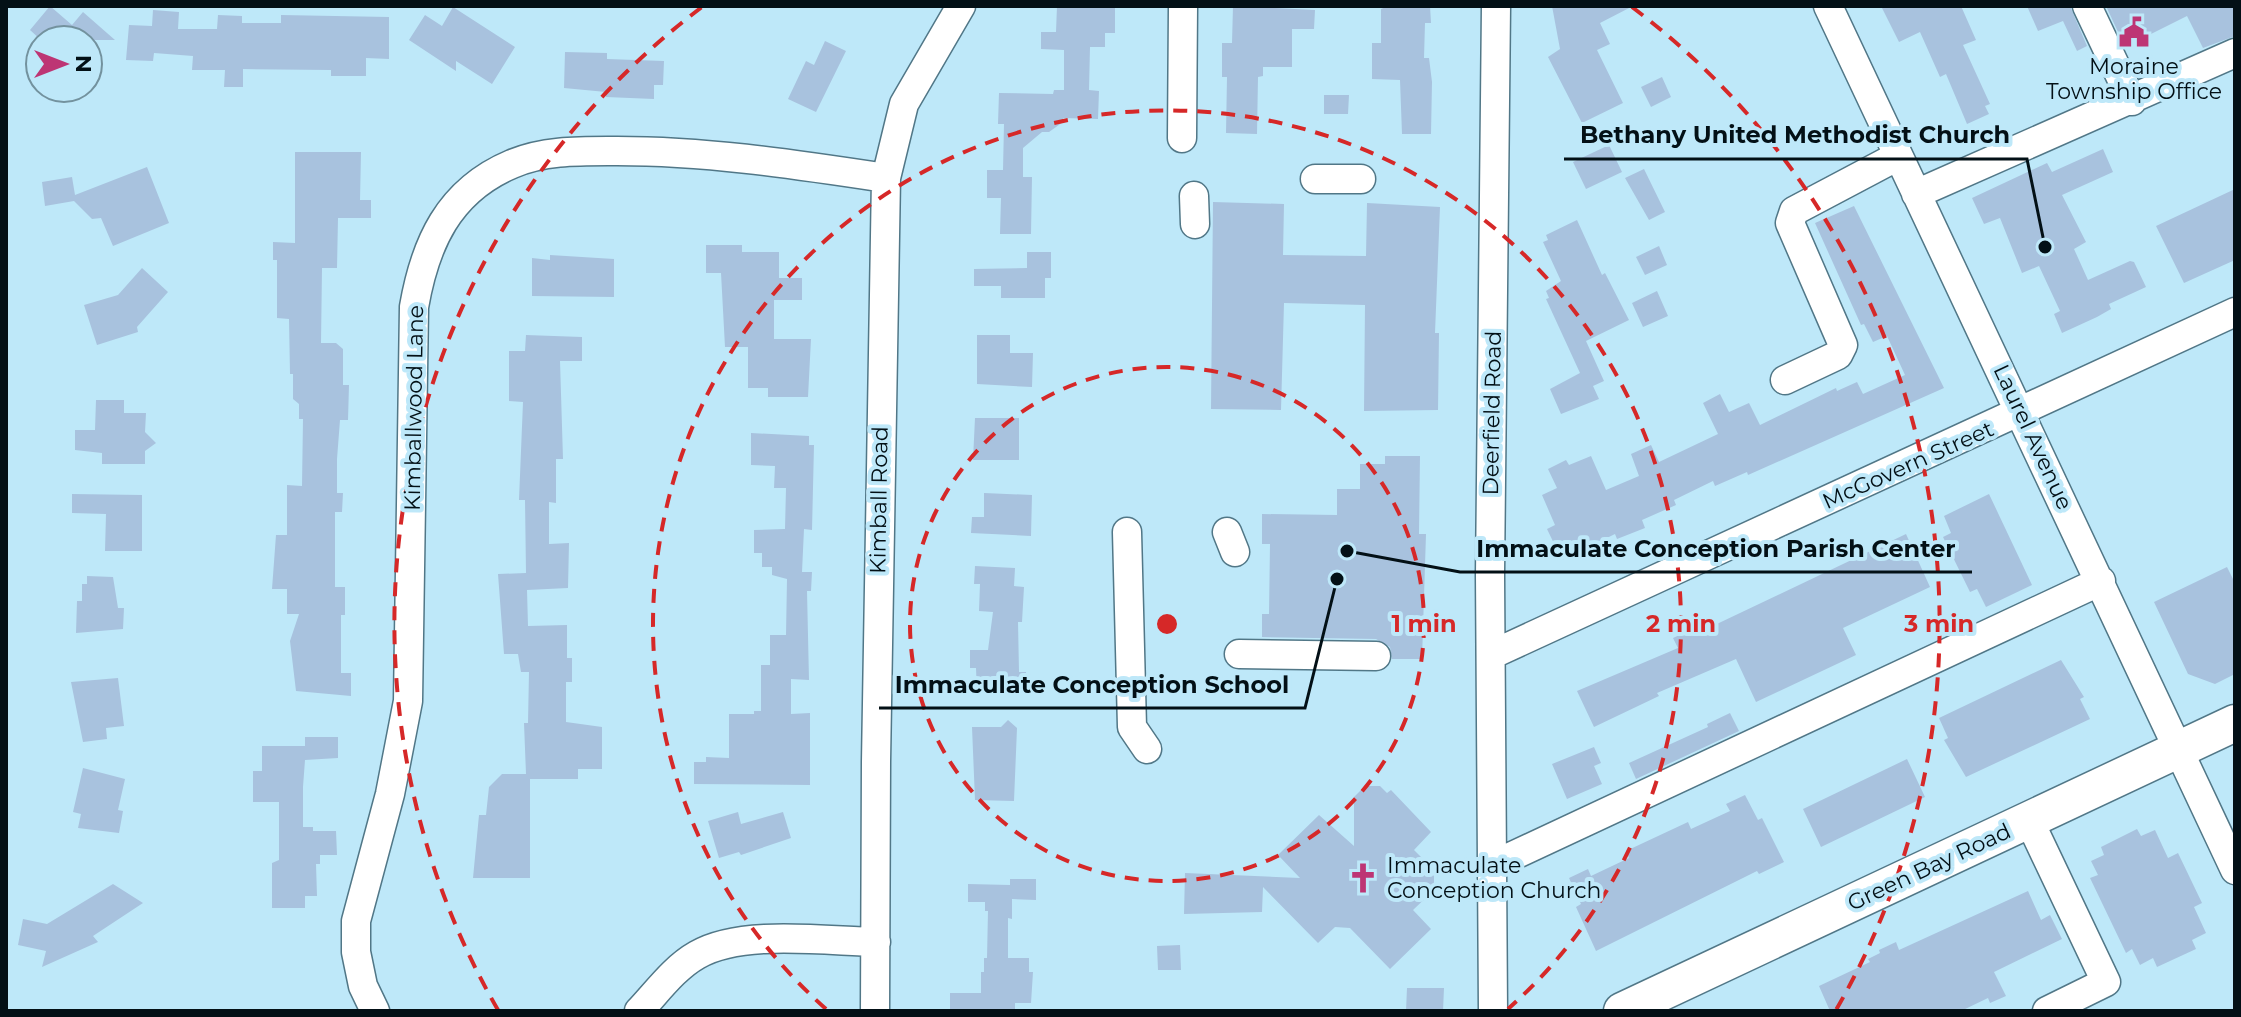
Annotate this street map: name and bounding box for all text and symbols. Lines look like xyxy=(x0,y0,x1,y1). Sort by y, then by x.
public building icon: Moraine Township Office xyxy=(2117,15,2151,49)
north arrow xyxy=(24,24,104,104)
place label: Moraine Township Office xyxy=(2046,53,2222,105)
text: N xyxy=(70,55,97,73)
callout: Bethany United Methodist Church xyxy=(1564,111,2027,159)
text: Bethany United Methodist Church xyxy=(1580,120,2010,149)
street label: Kimballwood Lane xyxy=(399,305,429,511)
street label: Deerfield Road xyxy=(1477,330,1507,496)
street label: Laurel Avenue xyxy=(1988,360,2078,514)
street label: McGovern Street xyxy=(1818,415,1998,515)
street label: Kimball Road xyxy=(864,426,894,574)
callout: Immaculate Conception Parish Center xyxy=(1460,524,1972,572)
text: Immaculate Conception Parish Center xyxy=(1476,534,1956,563)
text: 1 min xyxy=(1391,609,1457,638)
text: 2 min xyxy=(1646,609,1716,638)
text: 3 min xyxy=(1903,609,1974,638)
centre of rings xyxy=(1153,610,1181,638)
callout: Immaculate Conception School xyxy=(879,660,1305,708)
text: Immaculate Conception School xyxy=(895,670,1289,699)
street label: Green Bay Road xyxy=(1843,817,2015,917)
place label: Immaculate Conception Church xyxy=(1387,852,1601,904)
church icon: Immaculate Conception Church xyxy=(1346,861,1380,895)

